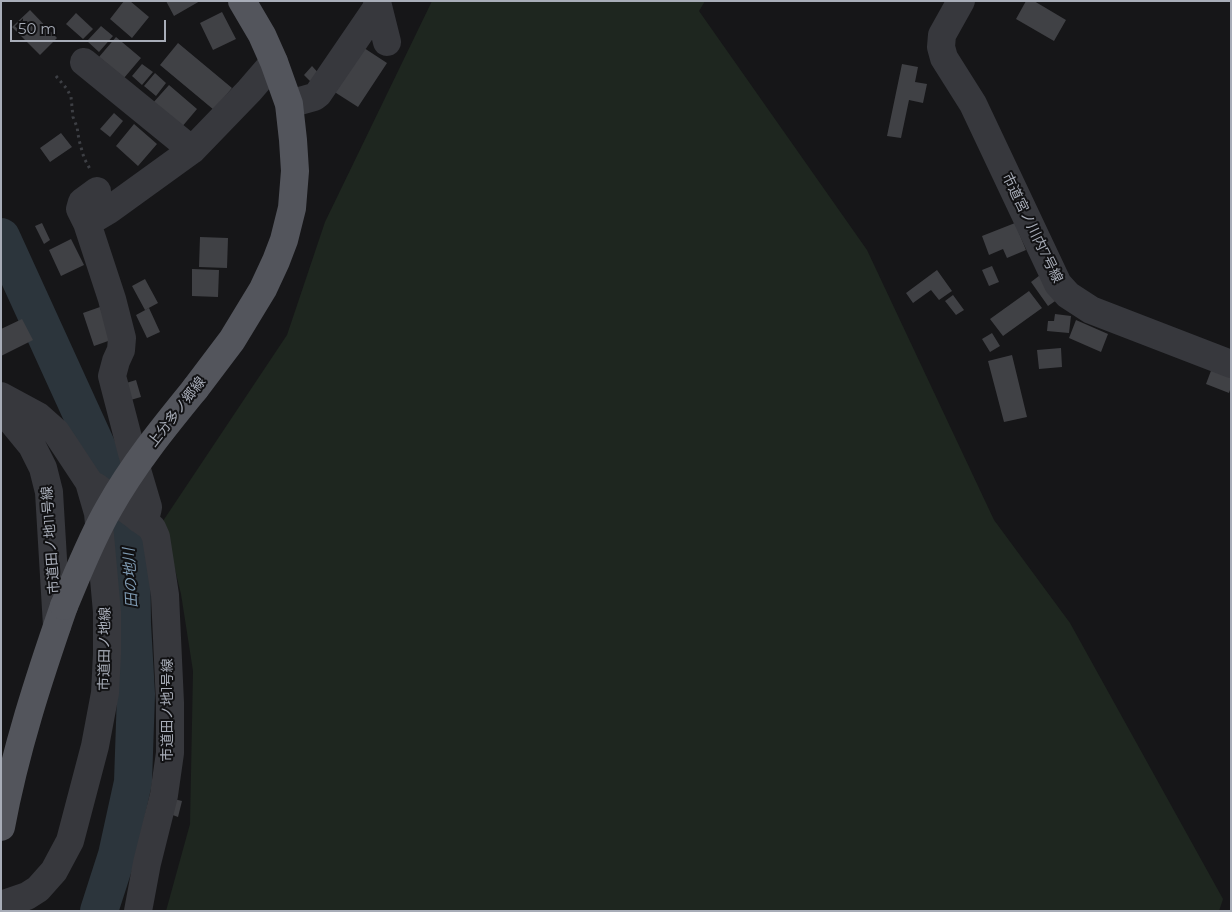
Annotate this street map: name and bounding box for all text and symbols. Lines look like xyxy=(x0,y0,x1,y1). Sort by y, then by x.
scale bar xyxy=(12,10,169,42)
text: 50 m xyxy=(18,19,56,38)
street label: 市道宮ノ川内7号線 xyxy=(998,170,1066,286)
street label: 上分多ノ郷線 xyxy=(145,374,209,450)
street label: 市道田ノ地11号線 xyxy=(39,485,63,595)
water label: 田の地川 xyxy=(120,548,142,608)
street label: 市道田ノ地線 xyxy=(96,607,114,691)
street label: 市道田ノ地1号線 xyxy=(160,658,176,762)

